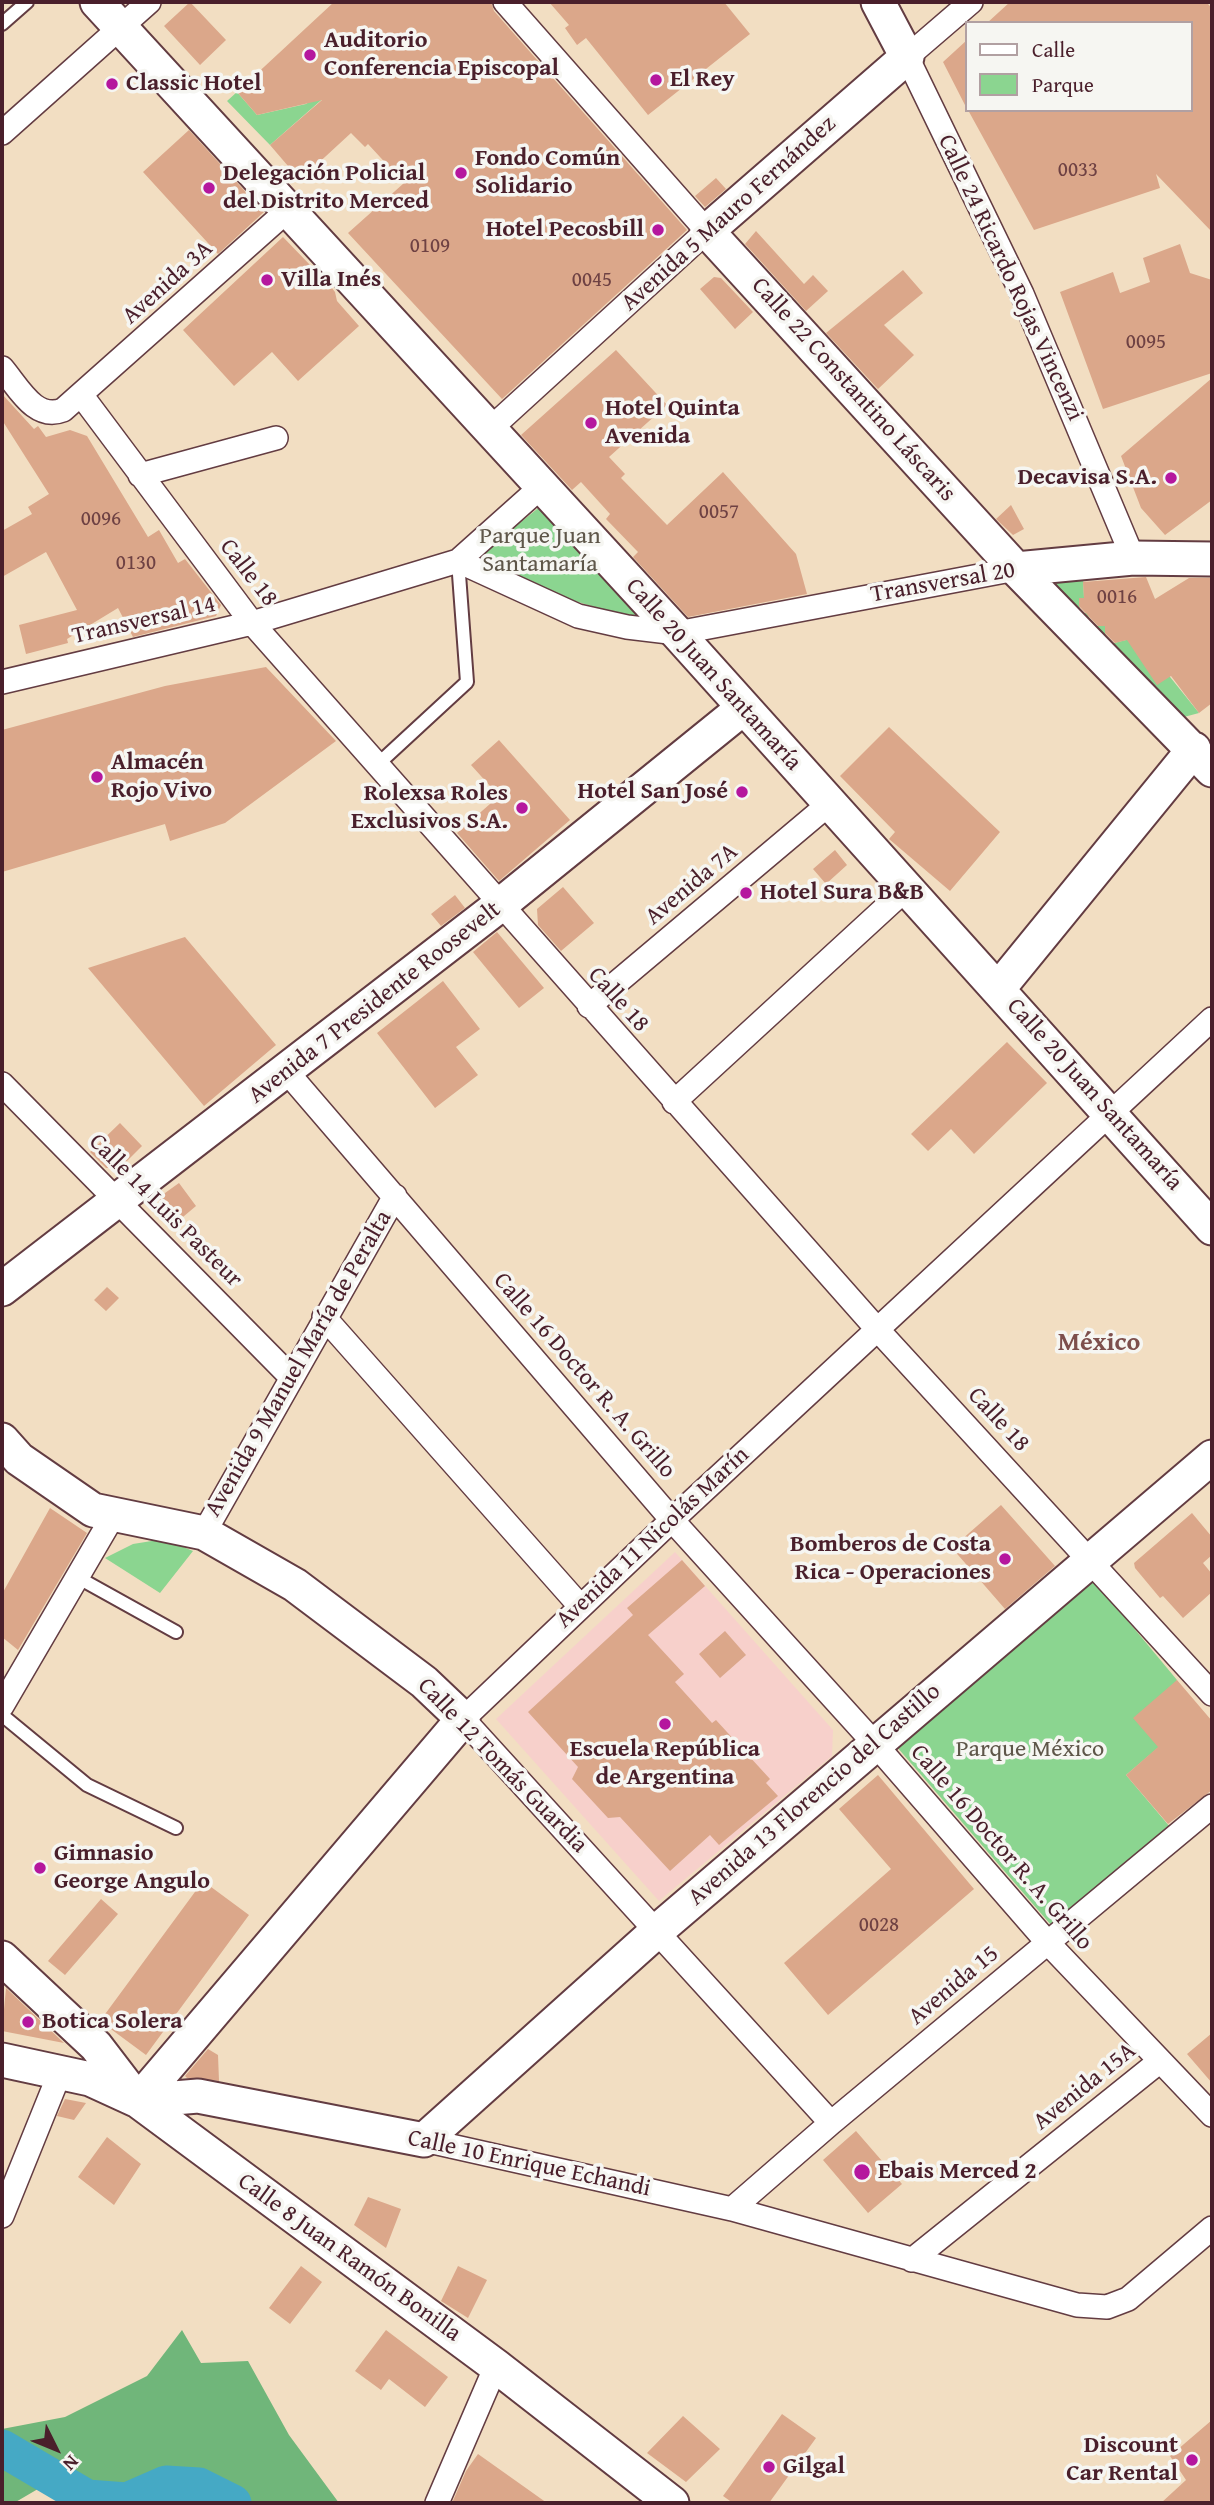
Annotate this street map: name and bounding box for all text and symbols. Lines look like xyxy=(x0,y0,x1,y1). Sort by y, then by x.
legend xyxy=(965,21,1193,112)
place label: Auditorio Conferencia Episcopal xyxy=(324,27,559,83)
text: Calle xyxy=(1032,34,1075,65)
marker: Auditorio Conferencia Episcopal xyxy=(302,47,318,63)
place label: El Rey xyxy=(670,66,735,94)
text: Parque xyxy=(1032,69,1094,100)
place label: Classic Hotel xyxy=(126,70,261,98)
marker: El Rey xyxy=(648,72,664,88)
marker: Classic Hotel xyxy=(104,76,120,92)
street label: Avenida 5 Mauro Fernández xyxy=(616,110,842,318)
street label: Calle 24 Ricardo Rojas Vincenzi xyxy=(931,130,1089,426)
place label: Fondo Común Solidario xyxy=(475,145,620,201)
house number: 0033 xyxy=(1058,158,1098,184)
place label: Delegación Policial del Distrito Merced xyxy=(223,160,429,216)
marker: Fondo Común Solidario xyxy=(453,165,469,181)
marker: Delegación Policial del Distrito Merced xyxy=(201,180,217,196)
place label: Hotel Pecosbill xyxy=(486,216,644,244)
marker: Hotel Pecosbill xyxy=(650,222,666,238)
house number: 0109 xyxy=(410,234,450,260)
street label: Avenida 3A xyxy=(117,235,219,331)
place label: Villa Inés xyxy=(281,266,381,294)
house number: 0045 xyxy=(572,268,612,294)
marker: Villa Inés xyxy=(259,272,275,288)
street label: Calle 22 Constantino Láscaris xyxy=(745,272,961,508)
house number: 0095 xyxy=(1126,330,1166,356)
place label: Hotel Quinta Avenida xyxy=(605,395,740,451)
marker: Hotel Quinta Avenida xyxy=(583,415,599,431)
place label: Decavisa S.A. xyxy=(1017,464,1157,492)
marker: Decavisa S.A. xyxy=(1163,470,1179,486)
house number: 0057 xyxy=(699,500,739,526)
house number: 0096 xyxy=(81,507,121,533)
park label: Parque Juan Santamaría xyxy=(479,523,601,579)
street label: Calle 18 xyxy=(213,534,283,612)
house number: 0130 xyxy=(116,551,156,577)
street label: Transversal 20 xyxy=(869,556,1017,610)
street label: Calle 20 Juan Santamaría xyxy=(619,573,807,777)
house number: 0016 xyxy=(1097,585,1137,611)
street label: Transversal 14 xyxy=(70,591,218,651)
place label: Almacén Rojo Vivo xyxy=(111,749,212,805)
marker: Almacén Rojo Vivo xyxy=(89,769,105,785)
place label: Hotel San José xyxy=(577,778,728,806)
place label: Rolexsa Roles Exclusivos S.A. xyxy=(351,780,508,836)
marker: Hotel San José xyxy=(734,784,750,800)
marker: Rolexsa Roles Exclusivos S.A. xyxy=(514,800,530,816)
street label: Avenida 7A xyxy=(640,838,744,932)
place label: Hotel Sura B&B xyxy=(760,879,924,907)
marker: Hotel Sura B&B xyxy=(738,885,754,901)
street label: Avenida 7 Presidente Roosevelt xyxy=(243,896,507,1110)
street label: Calle 18 xyxy=(581,962,655,1038)
street label: Calle 20 Juan Santamaría xyxy=(1000,993,1188,1197)
street label: Calle 14 Luis Pasteur xyxy=(82,1128,248,1294)
street label: Avenida 9 Manuel María de Peralta xyxy=(199,1206,399,1522)
street label: Calle 16 Doctor R. A. Grillo xyxy=(487,1267,681,1485)
district label: México xyxy=(1058,1327,1140,1359)
street label: Calle 18 xyxy=(961,1382,1035,1458)
street label: Avenida 11 Nicolás Marín xyxy=(551,1441,755,1635)
place label: Bomberos de Costa Rica - Operaciones xyxy=(790,1531,991,1587)
marker: Bomberos de Costa Rica - Operaciones xyxy=(997,1551,1013,1567)
street label: Calle 12 Tomás Guardia xyxy=(411,1672,593,1860)
street label: Avenida 13 Florencio del Castillo xyxy=(683,1678,947,1912)
marker: Escuela República de Argentina xyxy=(657,1716,673,1732)
place label: Escuela República de Argentina xyxy=(570,1736,760,1792)
park label: Parque México xyxy=(956,1736,1104,1764)
street label: Calle 16 Doctor R. A. Grillo xyxy=(904,1739,1098,1957)
place label: Gimnasio George Angulo xyxy=(54,1840,210,1896)
marker: Gimnasio George Angulo xyxy=(32,1860,48,1876)
house number: 0028 xyxy=(859,1913,899,1939)
street label: Avenida 15 xyxy=(903,1940,1005,2032)
place label: Botica Solera xyxy=(42,2008,182,2036)
marker: Botica Solera xyxy=(20,2014,36,2030)
street label: Avenida 15A xyxy=(1028,2037,1142,2137)
street label: Calle 10 Enrique Echandi xyxy=(405,2124,653,2204)
place label: Ebais Merced 2 xyxy=(878,2158,1037,2186)
marker: Ebais Merced 2 xyxy=(852,2162,872,2182)
street label: Calle 8 Juan Ramón Bonilla xyxy=(232,2167,466,2349)
north arrow xyxy=(21,2414,91,2484)
place label: Discount Car Rental xyxy=(1066,2432,1178,2488)
text: N xyxy=(57,2449,86,2478)
marker: Discount Car Rental xyxy=(1184,2452,1200,2468)
place label: Gilgal xyxy=(783,2453,845,2481)
marker: Gilgal xyxy=(761,2459,777,2475)

